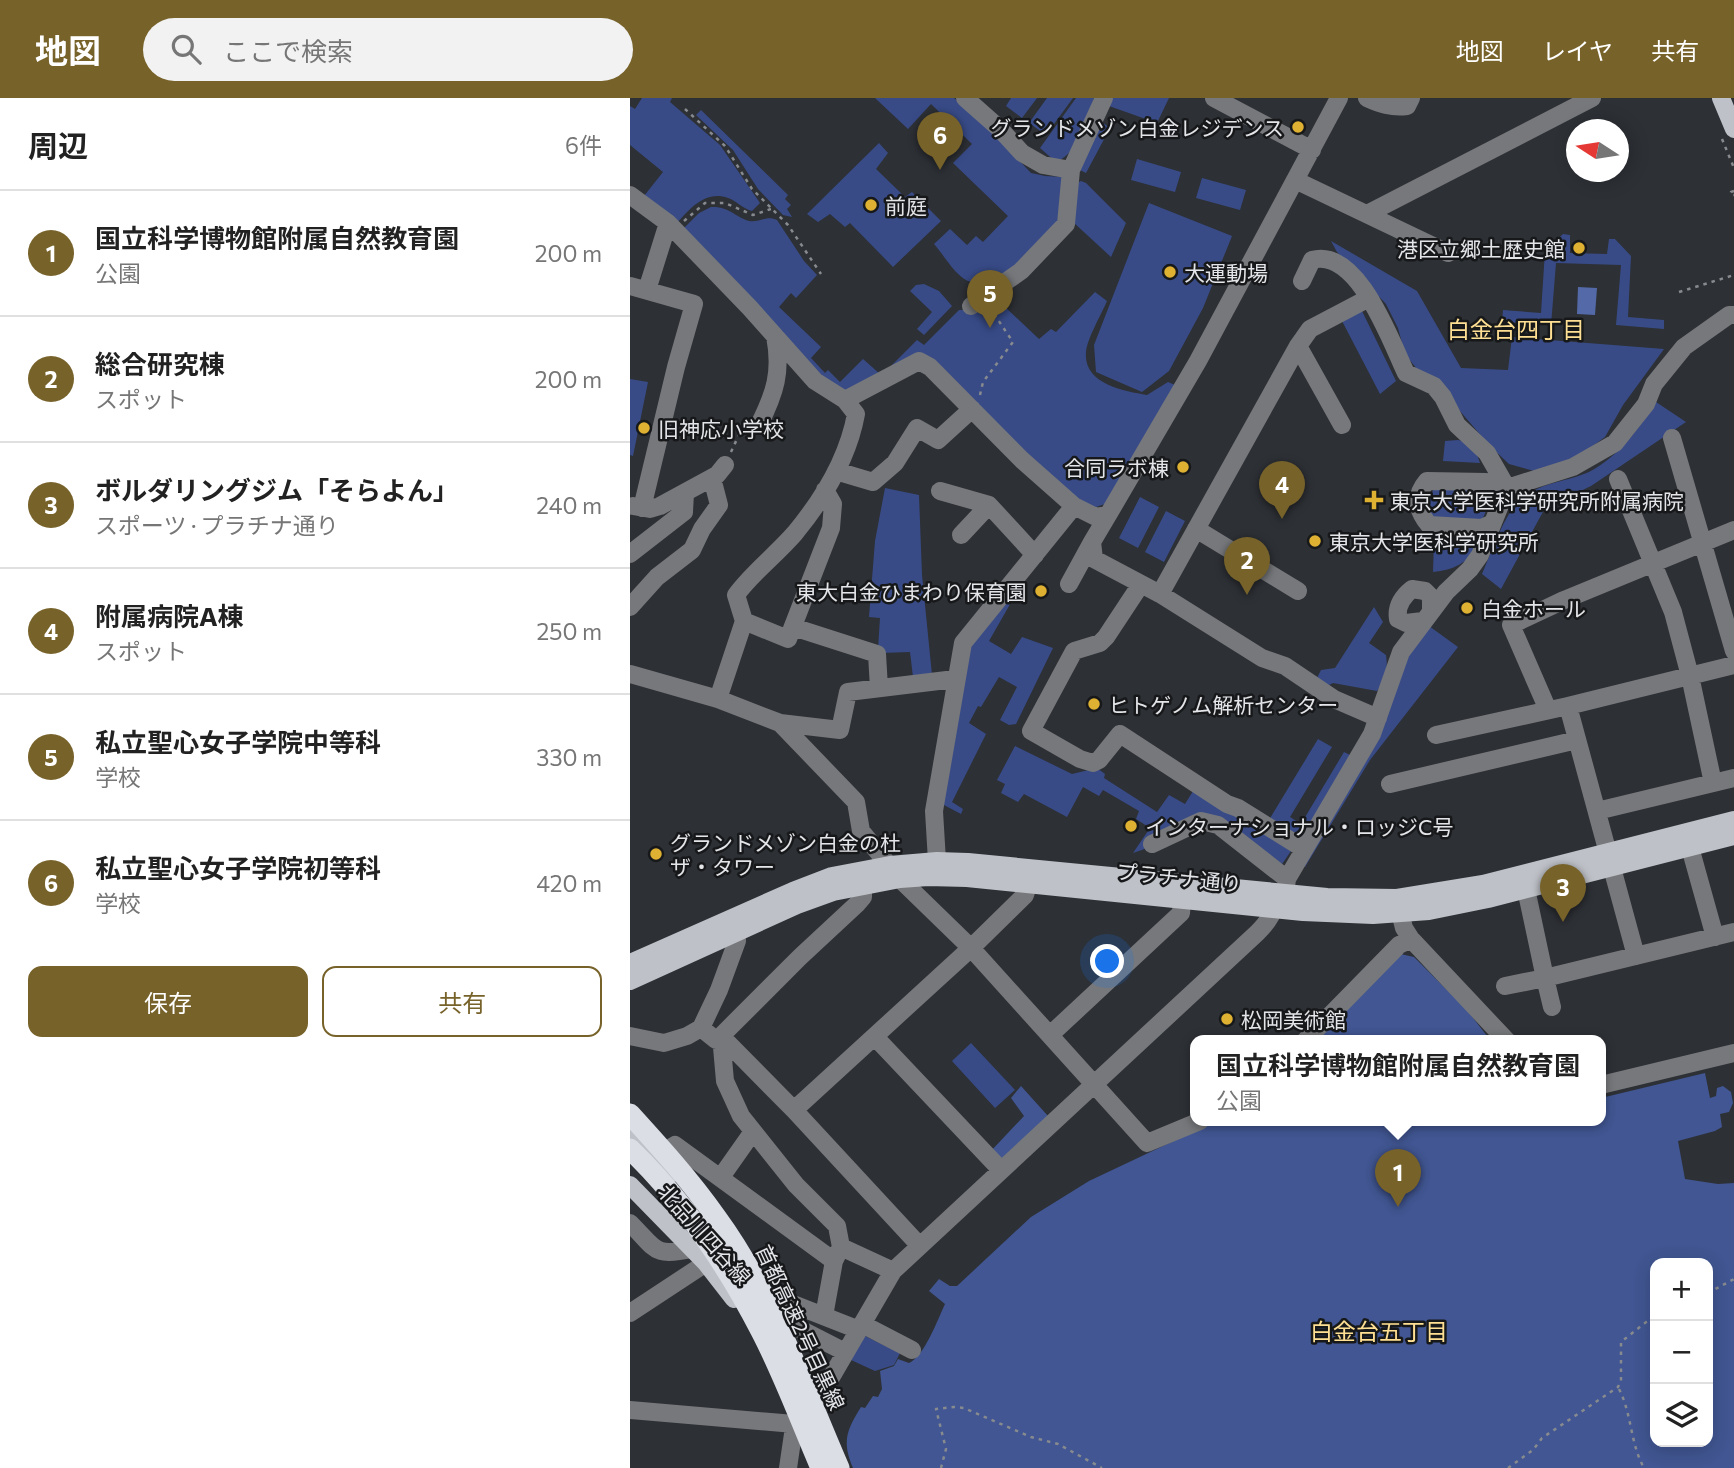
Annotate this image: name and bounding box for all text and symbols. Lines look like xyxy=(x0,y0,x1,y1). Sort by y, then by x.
search box xyxy=(143,18,633,81)
text: 地図 xyxy=(35,29,101,70)
icon: search xyxy=(167,30,205,68)
text: ここで検索 xyxy=(223,35,353,66)
text: 地図 xyxy=(1456,36,1504,65)
text: レイヤ xyxy=(1542,36,1613,65)
text: 共有 xyxy=(1651,36,1699,65)
pin: 6 xyxy=(917,112,963,170)
place label: グランドメゾン白金レジデンス xyxy=(990,115,1284,140)
marker: グランドメゾン白金レジデンス xyxy=(1290,119,1306,135)
north arrow xyxy=(1566,119,1629,182)
text: 周辺 xyxy=(28,126,88,163)
text: 6件 xyxy=(565,131,602,159)
place label: 前庭 xyxy=(885,193,927,218)
marker: 前庭 xyxy=(863,197,879,213)
text: 国立科学博物館附属自然教育園 xyxy=(95,222,459,253)
place label: 港区立郷土歴史館 xyxy=(1397,236,1565,261)
text: 1 xyxy=(46,239,56,267)
text: 200 m xyxy=(535,239,602,267)
marker: 港区立郷土歴史館 xyxy=(1571,240,1587,256)
text: 公園 xyxy=(95,259,141,287)
place label: 大運動場 xyxy=(1184,260,1268,285)
marker: 大運動場 xyxy=(1162,264,1178,280)
pin: 5 xyxy=(967,270,1013,328)
district label: 白金台四丁目 xyxy=(1447,315,1585,343)
text: 総合研究棟 xyxy=(95,348,225,379)
text: 2 xyxy=(44,365,58,393)
text: 200 m xyxy=(535,365,602,393)
text: スポット xyxy=(95,385,187,413)
place label: 旧神応小学校 xyxy=(658,416,784,441)
marker: 旧神応小学校 xyxy=(636,420,652,436)
place label: 合同ラボ棟 xyxy=(1064,455,1169,480)
marker: 合同ラボ棟 xyxy=(1175,459,1191,475)
pin: 4 xyxy=(1259,461,1305,519)
text: ボルダリングジム「そらよん」 xyxy=(95,474,459,505)
place label: 東京大学医科学研究所附属病院 xyxy=(1390,488,1684,513)
marker: 東京大学医科学研究所附属病院 xyxy=(1364,490,1384,510)
text: 3 xyxy=(44,491,58,519)
text: 240 m xyxy=(536,491,602,519)
text: スポーツ · プラチナ通り xyxy=(95,511,339,539)
place label: 東京大学医科学研究所 xyxy=(1329,529,1539,554)
marker: 東京大学医科学研究所 xyxy=(1307,533,1323,549)
pin: 2 xyxy=(1224,537,1270,595)
place label: 東大白金ひまわり保育園 xyxy=(796,579,1027,604)
marker: 東大白金ひまわり保育園 xyxy=(1033,583,1049,599)
place label: 白金ホール xyxy=(1481,596,1586,621)
text: 附属病院A棟 xyxy=(95,600,244,631)
marker: 白金ホール xyxy=(1459,600,1475,616)
text: 4 xyxy=(44,617,58,645)
text: 250 m xyxy=(537,617,602,645)
text: スポット xyxy=(95,637,187,665)
place label: ヒトゲノム解析センター xyxy=(1108,692,1338,717)
marker: ヒトゲノム解析センター xyxy=(1086,696,1102,712)
text: 私立聖心女子学院中等科 xyxy=(95,726,381,757)
text: 5 xyxy=(44,743,58,771)
text: 330 m xyxy=(536,743,602,771)
text: 学校 xyxy=(95,763,141,791)
place label: インターナショナル・ロッジC号 xyxy=(1145,814,1453,839)
marker: インターナショナル・ロッジC号 xyxy=(1123,818,1139,834)
place label: グランドメゾン白金の杜 ザ・タワー xyxy=(670,830,901,879)
marker: グランドメゾン白金の杜 ザ・タワー xyxy=(648,846,664,862)
text: 私立聖心女子学院初等科 xyxy=(95,852,381,883)
street label: プラチナ通り xyxy=(1115,858,1243,896)
pin: 3 xyxy=(1540,864,1586,922)
text: 6 xyxy=(44,869,58,897)
text: 420 m xyxy=(536,869,602,897)
text: 学校 xyxy=(95,889,141,917)
your location xyxy=(1090,944,1124,978)
button: 保存 xyxy=(28,966,308,1037)
button: 共有 xyxy=(322,966,602,1037)
place label: 松岡美術館 xyxy=(1241,1007,1346,1032)
marker: 松岡美術館 xyxy=(1219,1011,1235,1027)
popup xyxy=(1190,1035,1606,1126)
text: 国立科学博物館附属自然教育園 xyxy=(1216,1049,1580,1080)
text: 公園 xyxy=(1216,1086,1262,1114)
pin: 1 xyxy=(1375,1149,1421,1207)
street label: 北品川四谷線 xyxy=(654,1179,756,1289)
street label: 首都高速2号目黒線 xyxy=(752,1240,850,1414)
map controls xyxy=(1650,1258,1713,1447)
button: + xyxy=(1650,1258,1713,1321)
district label: 白金台五丁目 xyxy=(1310,1317,1448,1345)
button: − xyxy=(1650,1321,1713,1384)
button: layers xyxy=(1650,1384,1713,1447)

